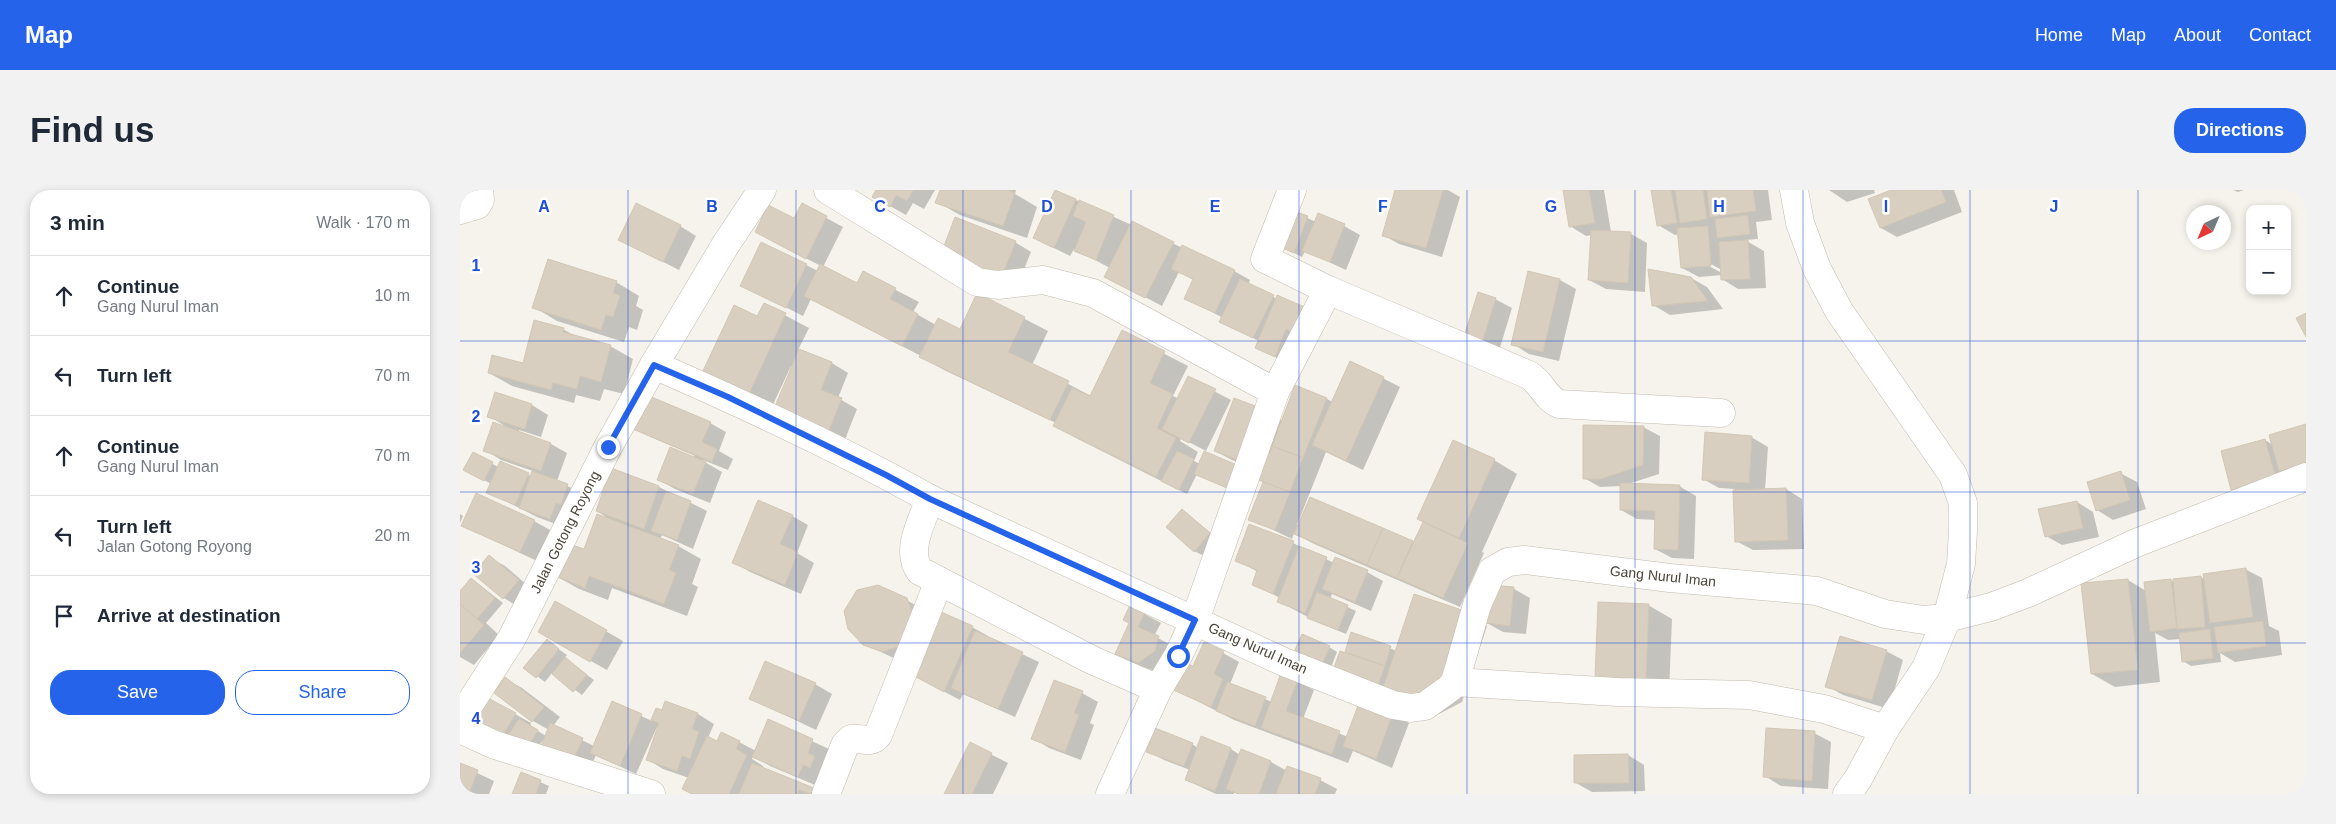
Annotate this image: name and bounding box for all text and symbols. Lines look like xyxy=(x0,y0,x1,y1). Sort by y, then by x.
text: Map xyxy=(25,21,73,48)
text: Home xyxy=(2035,25,2083,45)
text: Map xyxy=(2111,25,2146,45)
text: About xyxy=(2174,25,2221,45)
text: Contact xyxy=(2249,25,2311,45)
button: Directions xyxy=(2174,108,2306,153)
text: Find us xyxy=(30,110,154,149)
text: A xyxy=(538,198,550,215)
text: B xyxy=(706,198,718,215)
text: C xyxy=(874,198,886,215)
text: D xyxy=(1041,198,1053,215)
text: E xyxy=(1210,198,1221,215)
text: F xyxy=(1378,198,1388,215)
text: G xyxy=(1545,198,1557,215)
text: H xyxy=(1713,198,1725,215)
text: I xyxy=(1884,198,1888,215)
text: J xyxy=(2050,198,2058,215)
north arrow xyxy=(2186,205,2231,250)
map controls xyxy=(2246,205,2291,295)
button: + xyxy=(2246,205,2291,250)
text: 3 min xyxy=(50,211,105,234)
text: Walk · 170 m xyxy=(316,214,410,231)
button: − xyxy=(2246,250,2291,295)
text: 1 xyxy=(472,257,481,274)
text: Continue xyxy=(97,276,179,297)
icon: ahead xyxy=(50,282,78,310)
text: 10 m xyxy=(374,287,410,304)
text: Gang Nurul Iman xyxy=(97,298,219,315)
icon: left xyxy=(50,362,78,390)
text: Turn left xyxy=(97,365,172,386)
text: 70 m xyxy=(374,367,410,384)
text: 2 xyxy=(472,408,481,425)
text: Continue xyxy=(97,436,179,457)
route end xyxy=(597,436,620,459)
icon: ahead xyxy=(50,442,78,470)
text: 70 m xyxy=(374,447,410,464)
text: Gang Nurul Iman xyxy=(97,458,219,475)
street label: Jalan Gotong Royong xyxy=(527,468,603,596)
text: Turn left xyxy=(97,516,172,537)
icon: left xyxy=(50,522,78,550)
text: 20 m xyxy=(374,527,410,544)
text: Jalan Gotong Royong xyxy=(97,538,252,555)
text: 3 xyxy=(472,559,481,576)
street label: Gang Nurul Iman xyxy=(1609,562,1717,590)
icon: arrive xyxy=(50,602,78,630)
text: Arrive at destination xyxy=(97,605,281,626)
street label: Gang Nurul Iman xyxy=(1206,619,1310,677)
route start xyxy=(1167,645,1190,668)
button: Save xyxy=(50,670,225,715)
button: Share xyxy=(235,670,410,715)
text: 4 xyxy=(472,710,481,727)

